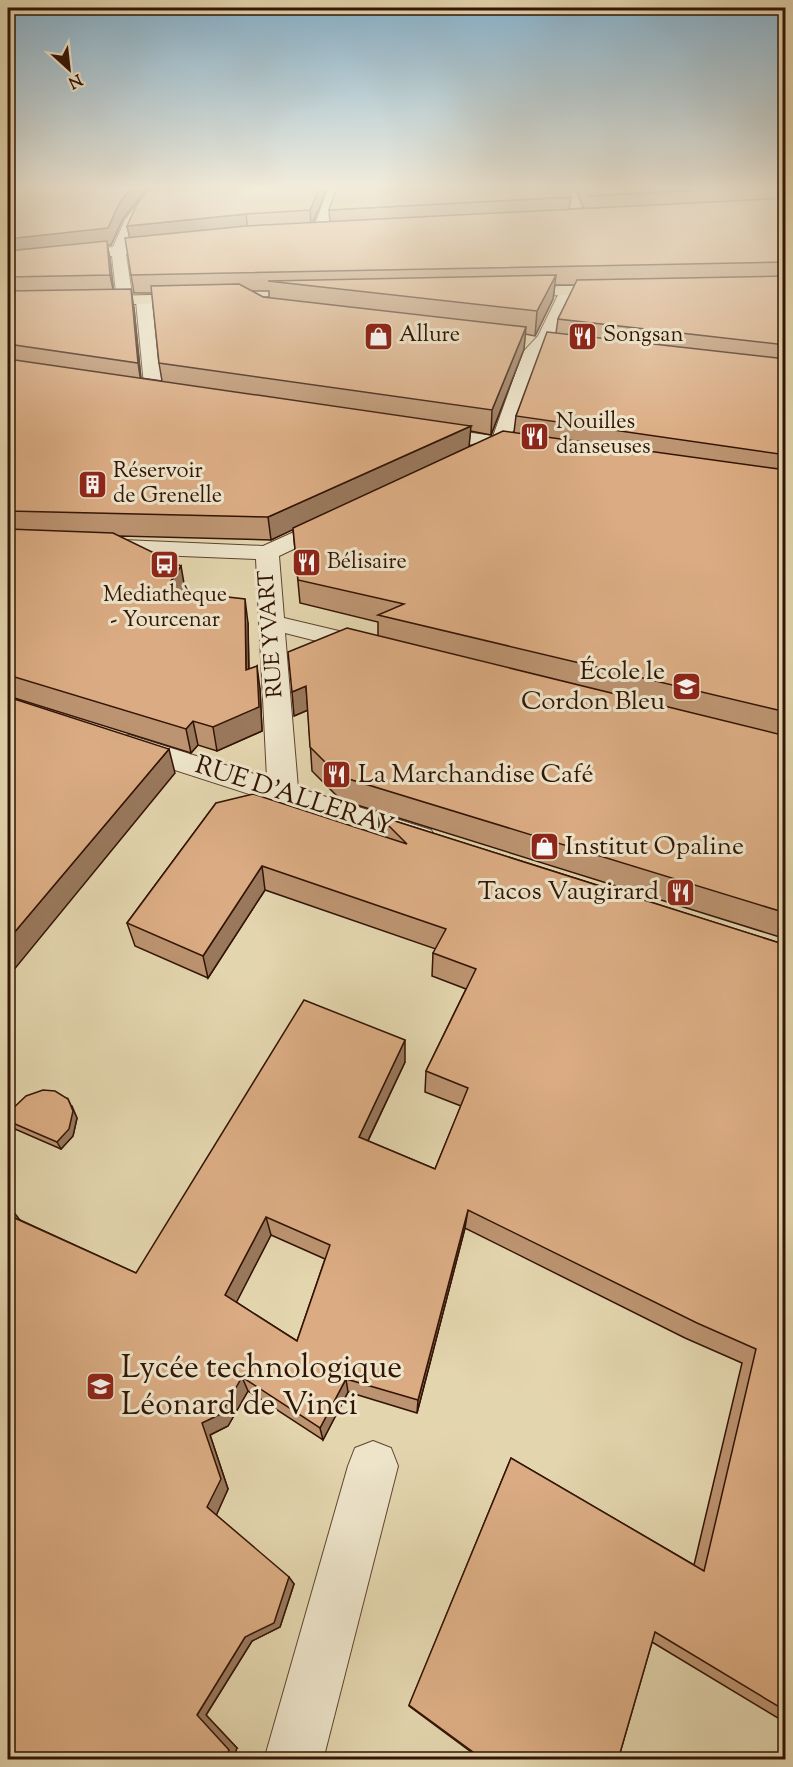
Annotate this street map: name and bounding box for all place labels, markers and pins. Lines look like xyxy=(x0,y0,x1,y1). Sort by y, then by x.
shop icon: Allure xyxy=(362,320,394,352)
place label: Allure xyxy=(399,320,460,352)
restaurant icon: Songsan xyxy=(566,320,598,352)
place label: Songsan xyxy=(603,320,683,352)
place label: Nouilles danseuses xyxy=(556,407,651,464)
restaurant icon: Nouilles danseuses xyxy=(519,420,551,452)
place label: Réservoir de Grenelle xyxy=(113,456,222,513)
building icon: Réservoir de Grenelle xyxy=(76,469,108,501)
restaurant icon: Bélisaire xyxy=(290,547,322,579)
place label: Bélisaire xyxy=(327,547,407,579)
bus stop icon: Mediathèque - Yourcenar xyxy=(149,548,181,580)
place label: Mediathèque - Yourcenar xyxy=(103,580,227,637)
place label: École le Cordon Bleu xyxy=(521,654,665,721)
school or university icon: École le Cordon Bleu xyxy=(670,671,702,703)
place label: La Marchandise Café xyxy=(358,757,594,794)
restaurant icon: La Marchandise Café xyxy=(321,759,353,791)
place label: Institut Opaline xyxy=(565,829,744,866)
shop icon: Institut Opaline xyxy=(528,831,560,863)
place label: Tacos Vaugirard xyxy=(478,874,659,911)
restaurant icon: Tacos Vaugirard xyxy=(664,876,696,908)
place label: Lycée technologique Léonard de Vinci xyxy=(121,1346,402,1429)
school or university icon: Lycée technologique Léonard de Vinci xyxy=(84,1371,116,1403)

